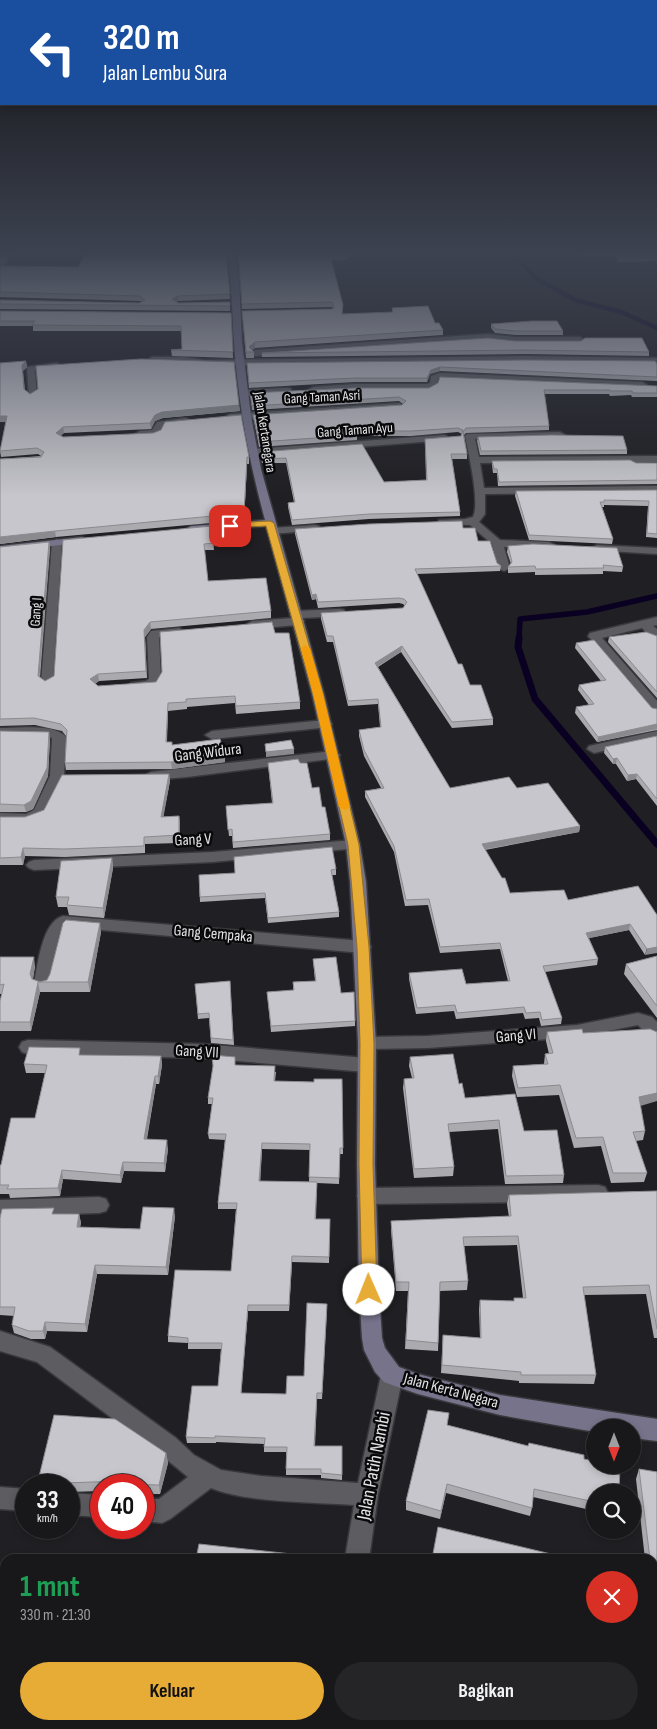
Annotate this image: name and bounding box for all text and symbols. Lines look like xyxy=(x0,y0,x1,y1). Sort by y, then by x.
text: 320 m xyxy=(103,17,179,60)
icon: left xyxy=(20,20,85,85)
text: Jalan Lembu Sura xyxy=(103,60,227,87)
street label: Gang Taman Asri xyxy=(283,387,361,407)
street label: Jalan Kertanegara xyxy=(250,389,280,474)
street label: Gang Taman Ayu xyxy=(317,419,394,441)
pin xyxy=(209,505,251,547)
icon: arrive xyxy=(216,512,244,540)
street label: Gang I xyxy=(27,597,45,627)
street label: Gang Widura xyxy=(174,739,242,767)
street label: Gang V xyxy=(174,830,213,850)
street label: Gang Cempaka xyxy=(173,921,253,947)
street label: Gang VI xyxy=(495,1025,537,1047)
street label: Gang VII xyxy=(175,1041,219,1063)
position arrow xyxy=(342,1263,394,1315)
street label: Jalan Kerta Negara xyxy=(401,1369,500,1413)
street label: Jalan Patih Nambi xyxy=(352,1410,396,1523)
north arrow xyxy=(586,1419,641,1474)
map controls xyxy=(586,1419,641,1539)
speed limit sign: 40 xyxy=(90,1474,155,1539)
button: search xyxy=(586,1484,641,1539)
text: 33 xyxy=(36,1485,59,1516)
text: km/h xyxy=(37,1511,58,1526)
text: 1 mnt xyxy=(20,1569,80,1605)
button: close xyxy=(586,1571,638,1623)
text: 330 m · 21:30 xyxy=(20,1606,91,1625)
button: Keluar xyxy=(20,1662,324,1720)
button: Bagikan xyxy=(334,1662,638,1720)

